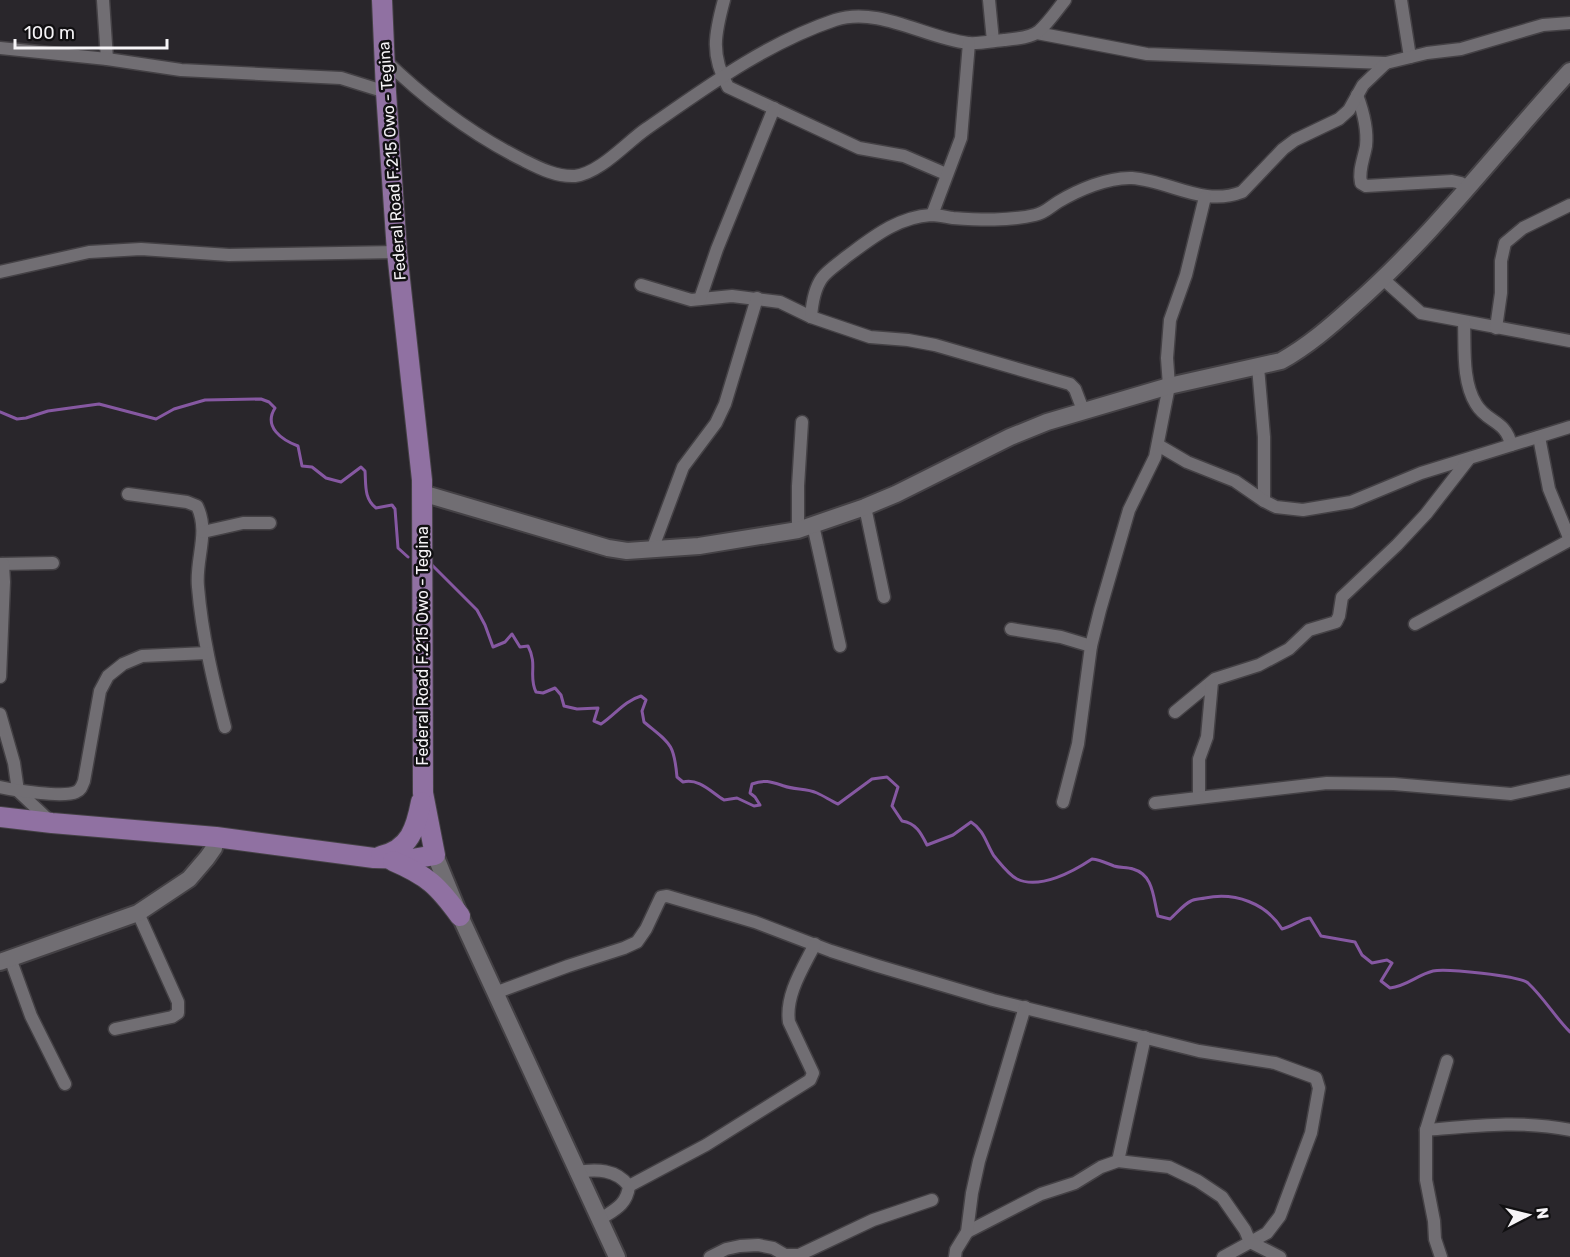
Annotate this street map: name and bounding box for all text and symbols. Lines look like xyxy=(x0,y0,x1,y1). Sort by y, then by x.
scale bar xyxy=(15,12,166,50)
text: 100 m xyxy=(24,22,75,44)
street label: Federal Road F.215 Owo - Tegina xyxy=(374,41,410,281)
street label: Federal Road F.215 Owo - Tegina xyxy=(413,526,432,766)
north arrow xyxy=(1498,1185,1558,1245)
text: N xyxy=(1532,1206,1553,1220)

